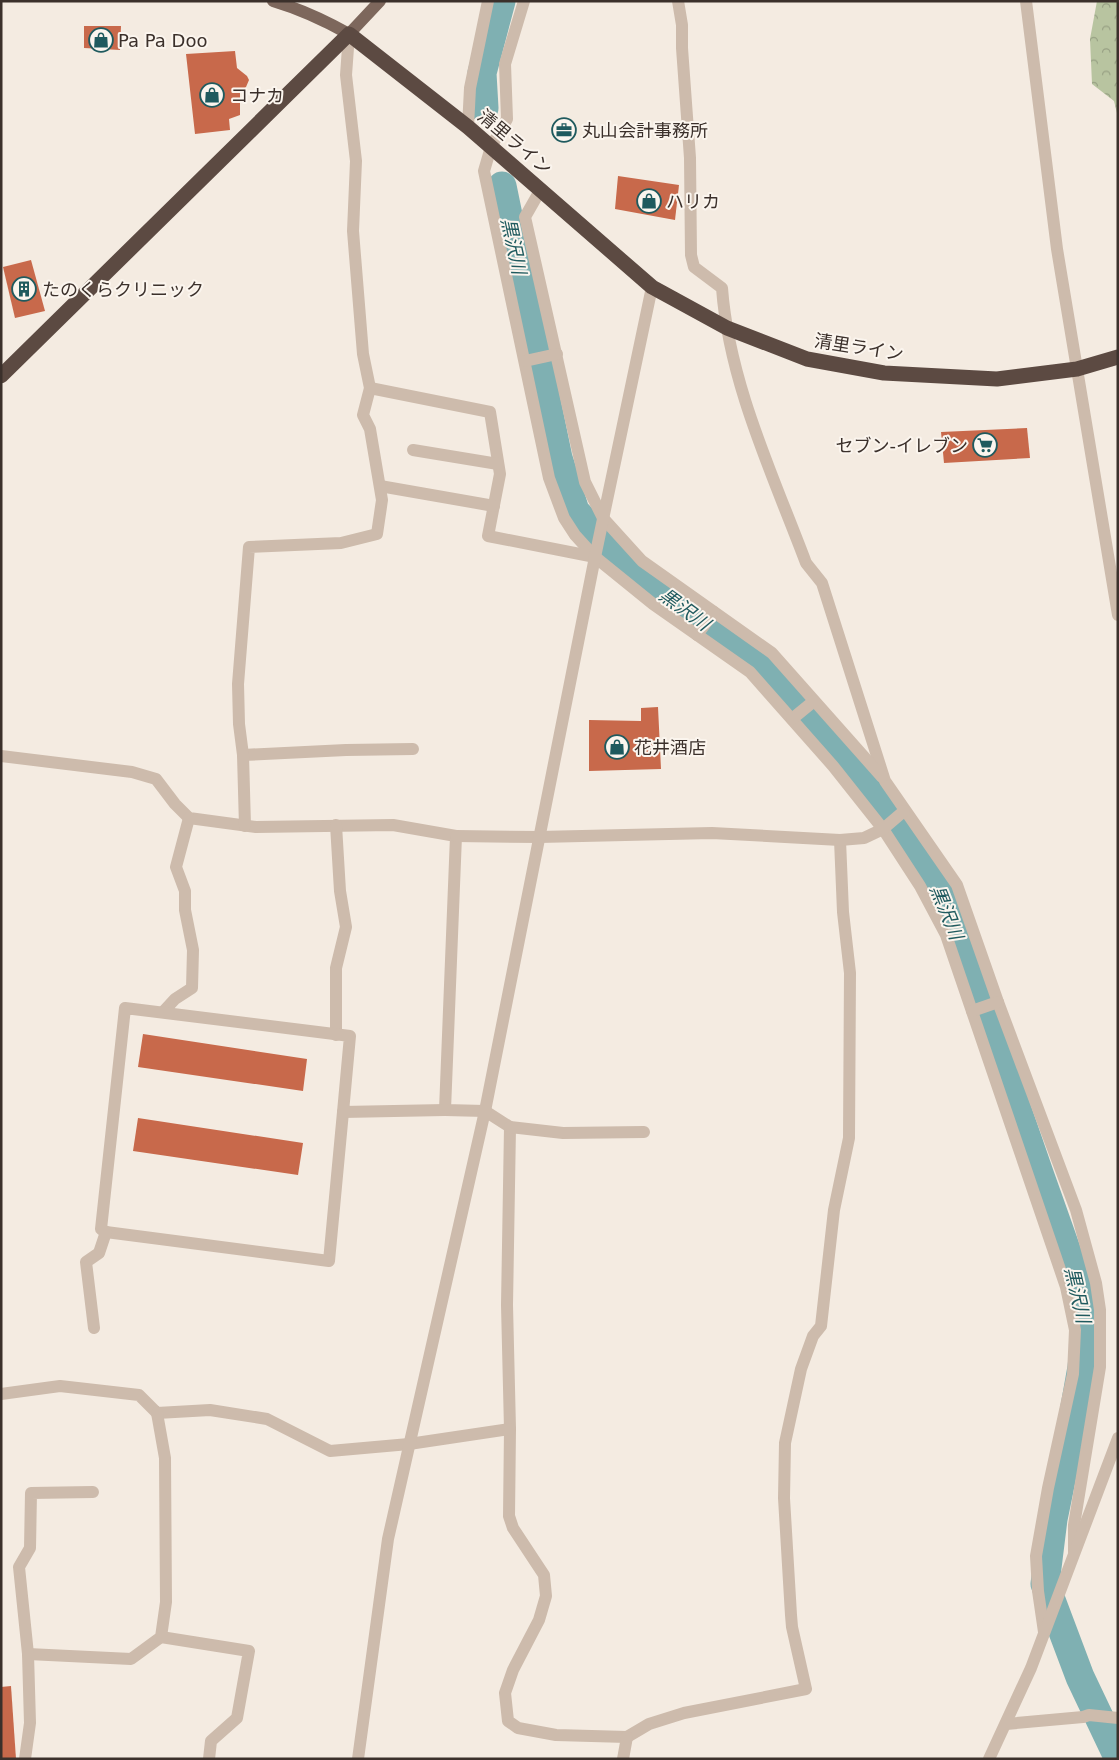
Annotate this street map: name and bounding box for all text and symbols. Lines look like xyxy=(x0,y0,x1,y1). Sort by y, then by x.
shop icon: Pa Pa Doo xyxy=(88,27,114,53)
place label: Pa Pa Doo xyxy=(118,30,207,51)
shop icon: コナカ xyxy=(199,82,225,108)
place label: コナカ xyxy=(230,85,284,106)
street label: 清里ライン xyxy=(474,105,556,179)
office icon: 丸山会計事務所 xyxy=(551,117,577,143)
place label: 丸山会計事務所 xyxy=(582,120,708,141)
shop icon: ハリカ xyxy=(636,188,662,214)
place label: ハリカ xyxy=(666,191,720,212)
water label: 黒沢川 xyxy=(497,216,531,278)
building icon: たのくらクリニック xyxy=(11,276,37,302)
place label: たのくらクリニック xyxy=(42,279,204,300)
street label: 清里ライン xyxy=(813,330,905,364)
supermarket icon: セブン-イレブン xyxy=(972,432,998,458)
place label: セブン-イレブン xyxy=(836,435,968,456)
water label: 黒沢川 xyxy=(655,583,716,636)
shop icon: 花井酒店 xyxy=(604,734,630,760)
place label: 花井酒店 xyxy=(634,737,706,758)
water label: 黒沢川 xyxy=(926,881,969,944)
water label: 黒沢川 xyxy=(1061,1265,1096,1327)

